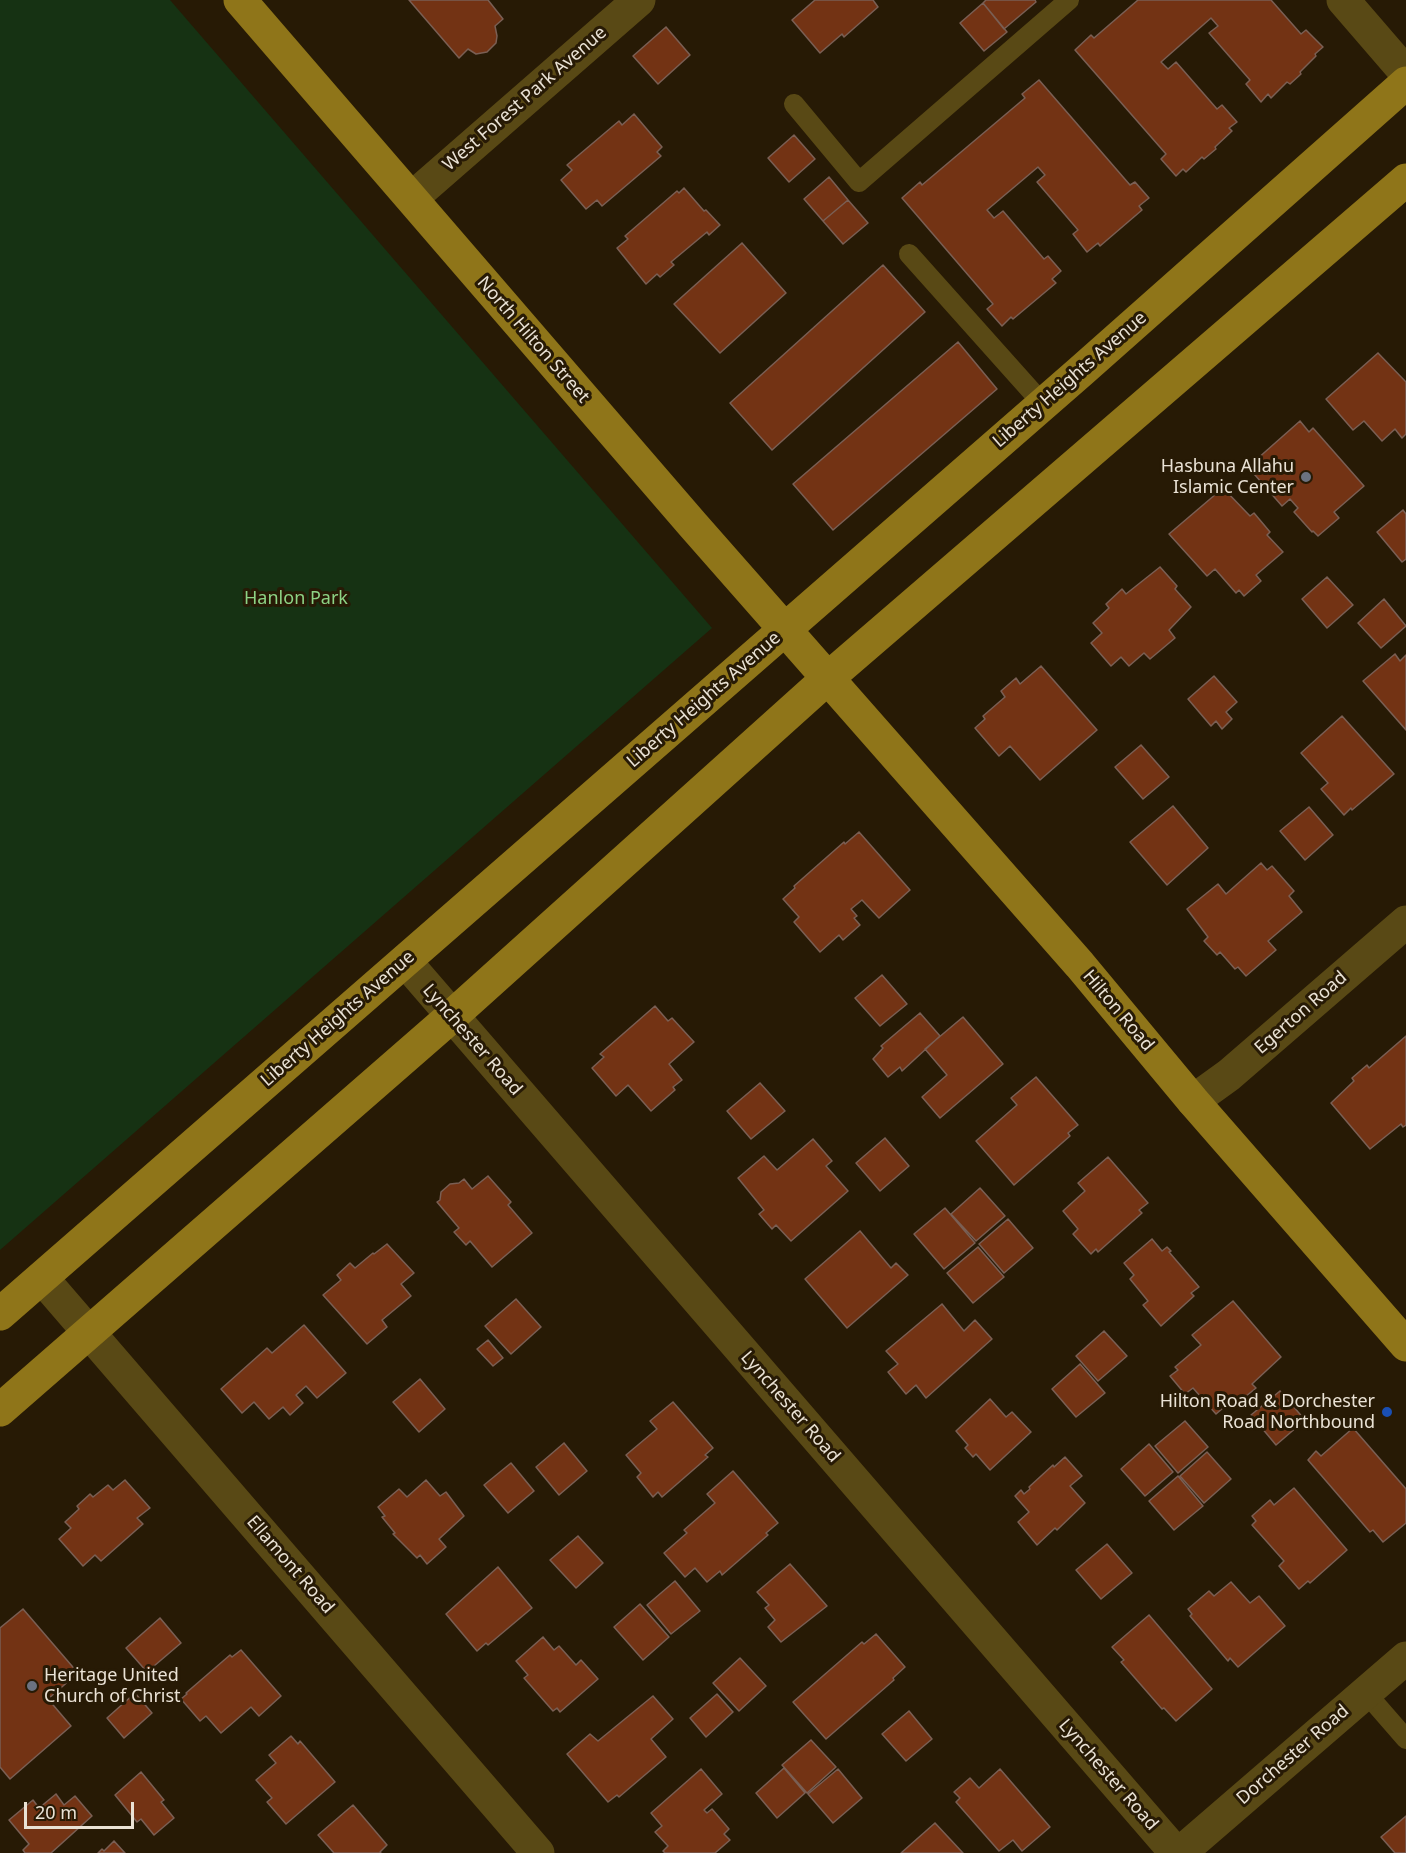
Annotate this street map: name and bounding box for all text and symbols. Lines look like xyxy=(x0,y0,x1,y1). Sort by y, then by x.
street label: West Forest Park Avenue xyxy=(439,22,611,176)
street label: North Hilton Street xyxy=(472,272,594,408)
street label: Liberty Heights Avenue xyxy=(989,307,1151,453)
place label: Hasbuna Allahu Islamic Center xyxy=(1161,456,1294,498)
marker: Hasbuna Allahu Islamic Center xyxy=(1299,470,1313,484)
park label: Hanlon Park xyxy=(244,588,348,610)
street label: Liberty Heights Avenue xyxy=(623,627,785,773)
street label: Liberty Heights Avenue xyxy=(257,946,419,1092)
street label: Hilton Road xyxy=(1078,966,1158,1056)
street label: Egerton Road xyxy=(1250,967,1352,1059)
street label: Lynchester Road xyxy=(418,980,526,1100)
street label: Lynchester Road xyxy=(736,1347,844,1467)
place label: Hilton Road & Dorchester Road Northbound xyxy=(1160,1391,1375,1434)
marker: Hilton Road & Dorchester Road Northbound xyxy=(1380,1405,1394,1419)
street label: Ellamont Road xyxy=(242,1512,338,1618)
place label: Heritage United Church of Christ xyxy=(44,1665,181,1708)
marker: Heritage United Church of Christ xyxy=(25,1679,39,1693)
street label: Dorchester Road xyxy=(1232,1700,1354,1810)
street label: Lynchester Road xyxy=(1054,1715,1162,1835)
scale bar xyxy=(27,1790,136,1828)
text: 20 m xyxy=(35,1800,77,1824)

